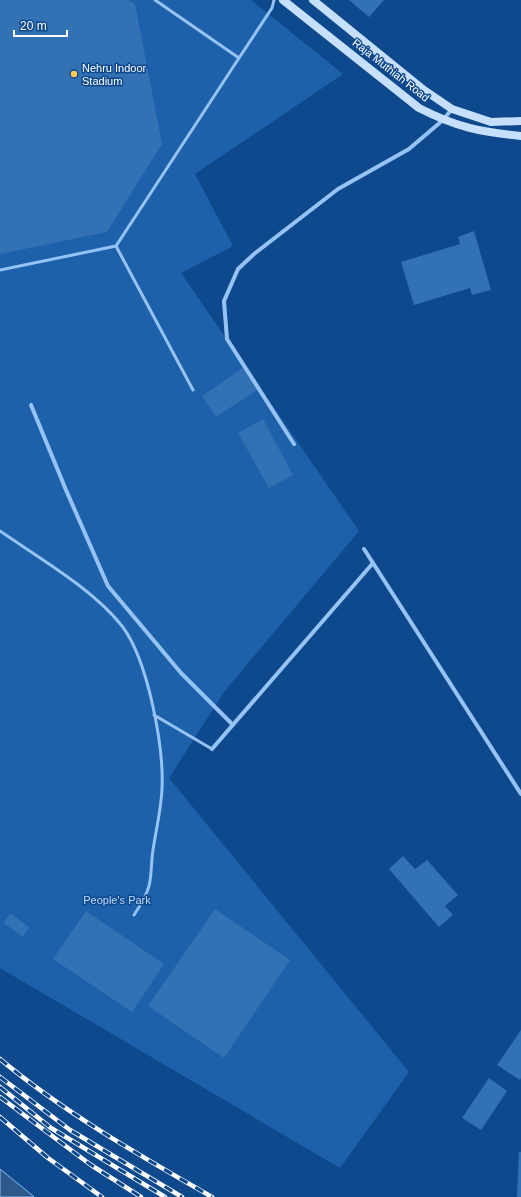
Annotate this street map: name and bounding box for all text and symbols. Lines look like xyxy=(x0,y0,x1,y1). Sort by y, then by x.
scale bar xyxy=(14,12,67,38)
text: 20 m xyxy=(20,19,47,33)
street label: Raja Muthiah Road xyxy=(350,36,432,104)
place label: Nehru Indoor Stadium xyxy=(82,62,147,87)
marker: Nehru Indoor Stadium xyxy=(69,69,79,79)
park label: People's Park xyxy=(83,894,151,906)

